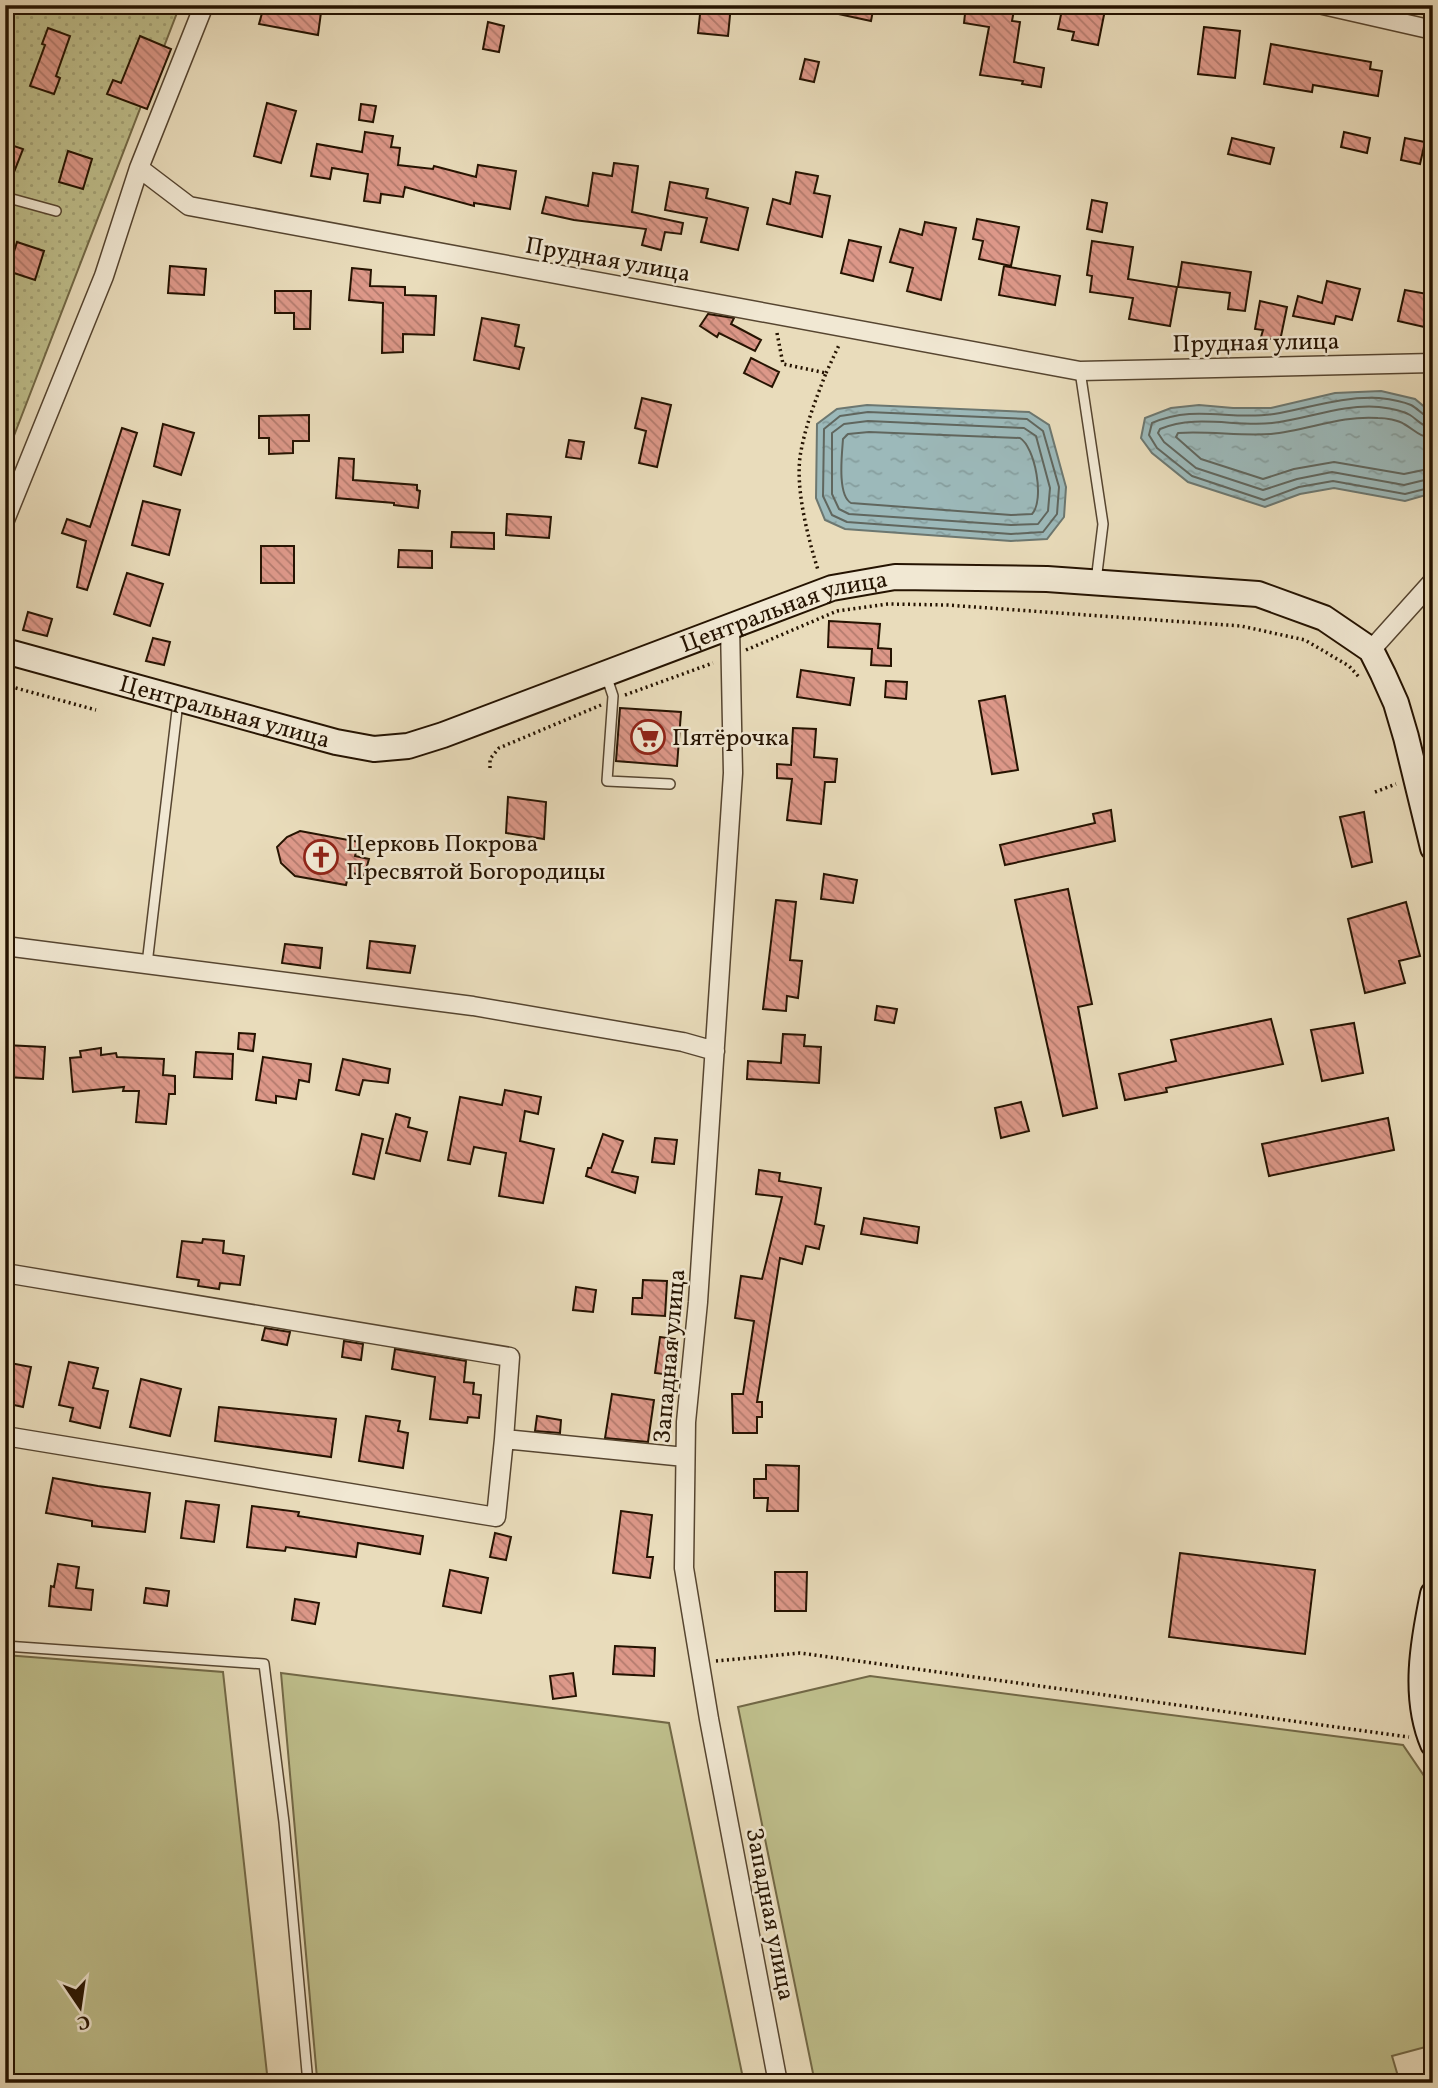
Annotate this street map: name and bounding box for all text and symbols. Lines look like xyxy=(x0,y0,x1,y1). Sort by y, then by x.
street label: Прудная улица xyxy=(522,230,693,292)
street label: Прудная улица xyxy=(1172,326,1340,362)
street label: Центральная улица xyxy=(676,564,891,663)
street label: Центральная улица xyxy=(115,668,334,759)
supermarket icon: Пятёрочка xyxy=(629,718,667,756)
place label: Пятёрочка xyxy=(672,722,790,756)
place label: Церковь Покрова Пресвятой Богородицы xyxy=(346,828,605,890)
church icon: Церковь Покрова Пресвятой Богородицы xyxy=(302,838,340,876)
street label: Западная улица xyxy=(646,1267,696,1445)
street label: Западная улица xyxy=(736,1825,802,2004)
north arrow xyxy=(46,1972,116,2042)
text: С xyxy=(74,2008,92,2036)

